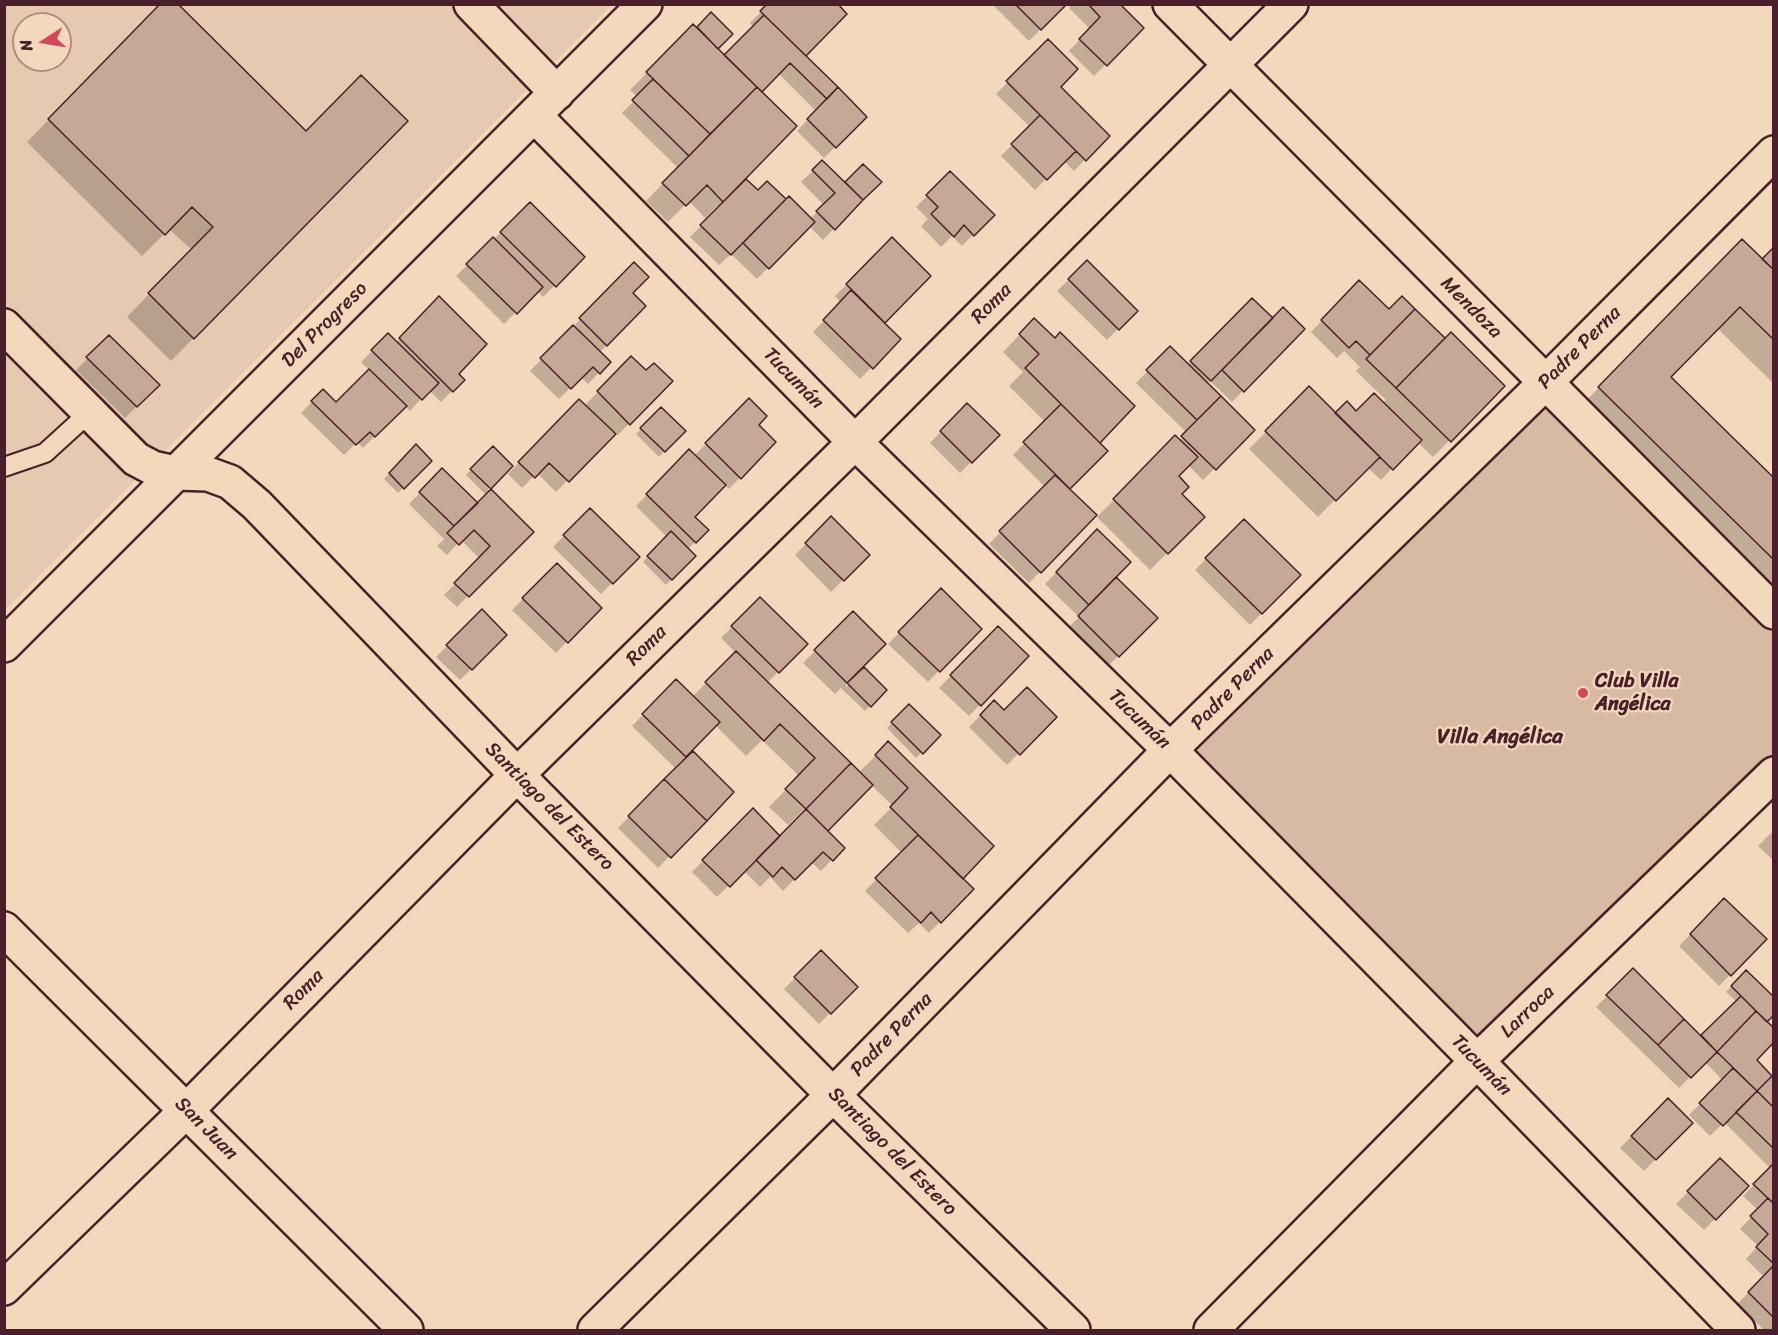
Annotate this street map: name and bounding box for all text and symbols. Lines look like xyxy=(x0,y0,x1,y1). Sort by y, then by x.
north arrow xyxy=(12,12,72,72)
text: N xyxy=(11,37,41,54)
street label: Mendoza xyxy=(1435,272,1507,344)
street label: Del Progreso xyxy=(277,277,373,373)
street label: Roma xyxy=(967,279,1017,329)
street label: Padre Perna xyxy=(1533,301,1627,395)
street label: Tucumán xyxy=(758,343,828,415)
street label: Roma xyxy=(622,621,672,671)
street label: Padre Perna xyxy=(1186,642,1280,736)
place label: Club Villa Angélica xyxy=(1595,670,1679,717)
street label: Tucumán xyxy=(1103,685,1175,755)
marker: Club Villa Angélica xyxy=(1576,686,1590,700)
district label: Villa Angélica xyxy=(1437,725,1563,751)
street label: Santiago del Estero xyxy=(480,738,618,876)
street label: Roma xyxy=(279,965,329,1015)
street label: Larroca xyxy=(1496,980,1560,1044)
street label: Padre Perna xyxy=(846,988,938,1082)
street label: Tucumán xyxy=(1446,1030,1516,1102)
street label: Santiago del Estero xyxy=(823,1083,961,1221)
street label: San Juan xyxy=(169,1092,243,1166)

